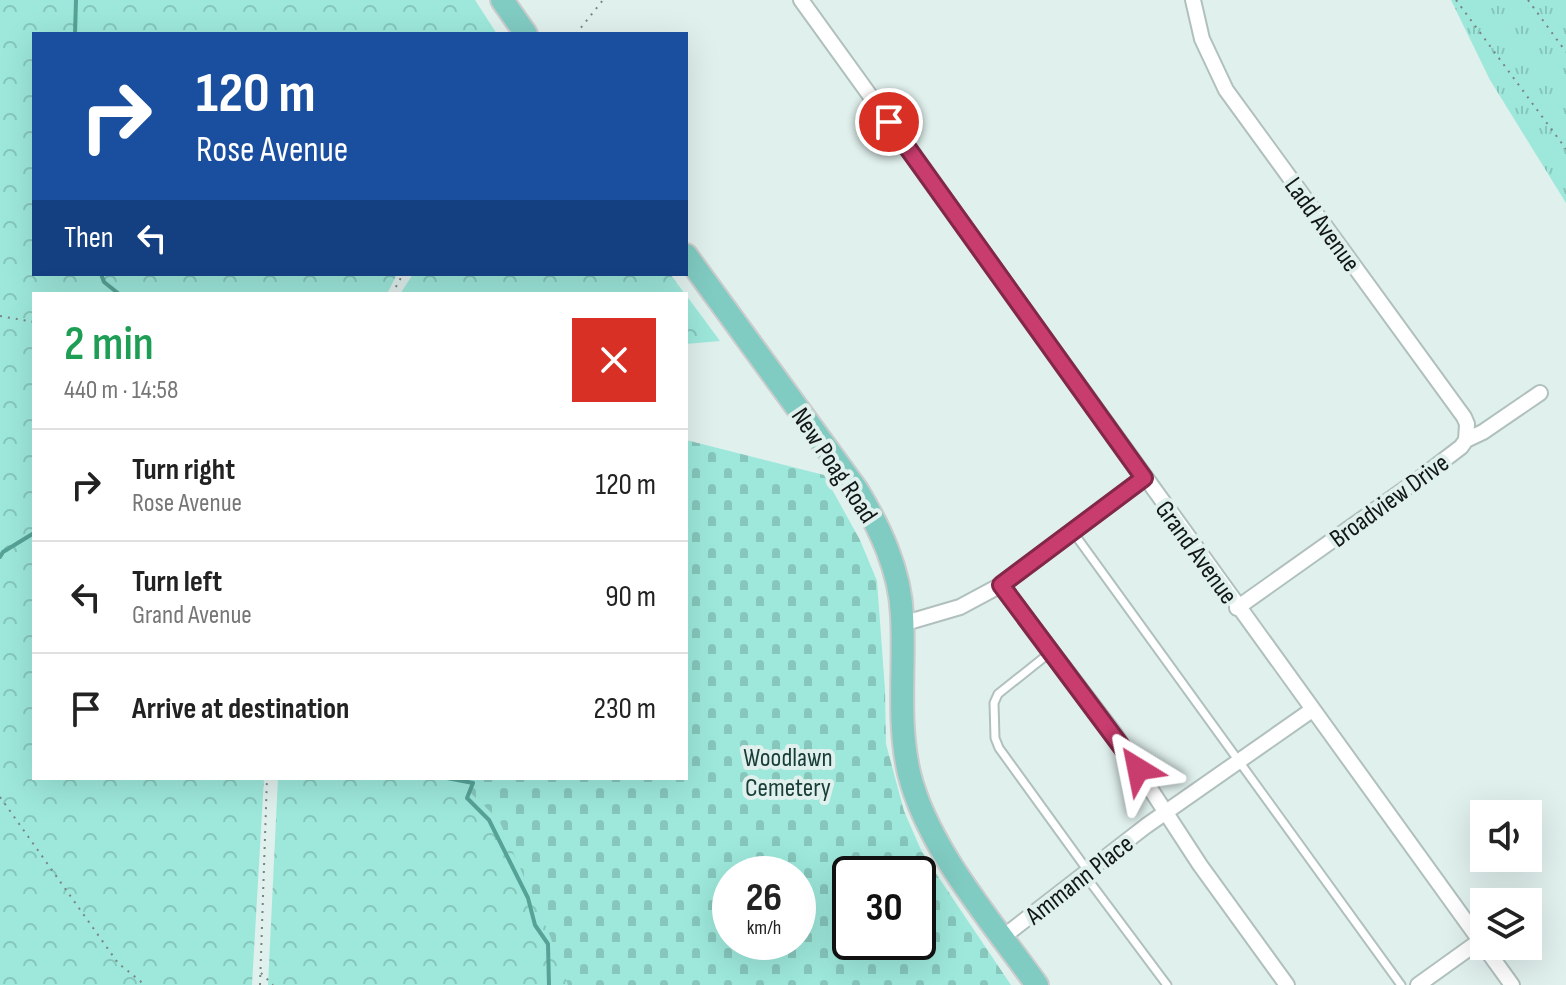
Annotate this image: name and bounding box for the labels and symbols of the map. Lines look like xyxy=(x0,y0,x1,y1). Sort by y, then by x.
pin xyxy=(855,88,923,156)
street label: Ladd Avenue xyxy=(1277,172,1366,278)
street label: New Poag Road xyxy=(784,402,883,529)
street label: Broadview Drive xyxy=(1324,448,1455,555)
street label: Grand Avenue xyxy=(1148,495,1244,610)
position arrow xyxy=(1096,727,1180,811)
park label: Woodlawn Cemetery xyxy=(743,743,833,804)
street label: Ammann Place xyxy=(1019,829,1140,932)
speed limit sign: 30 xyxy=(832,856,936,960)

